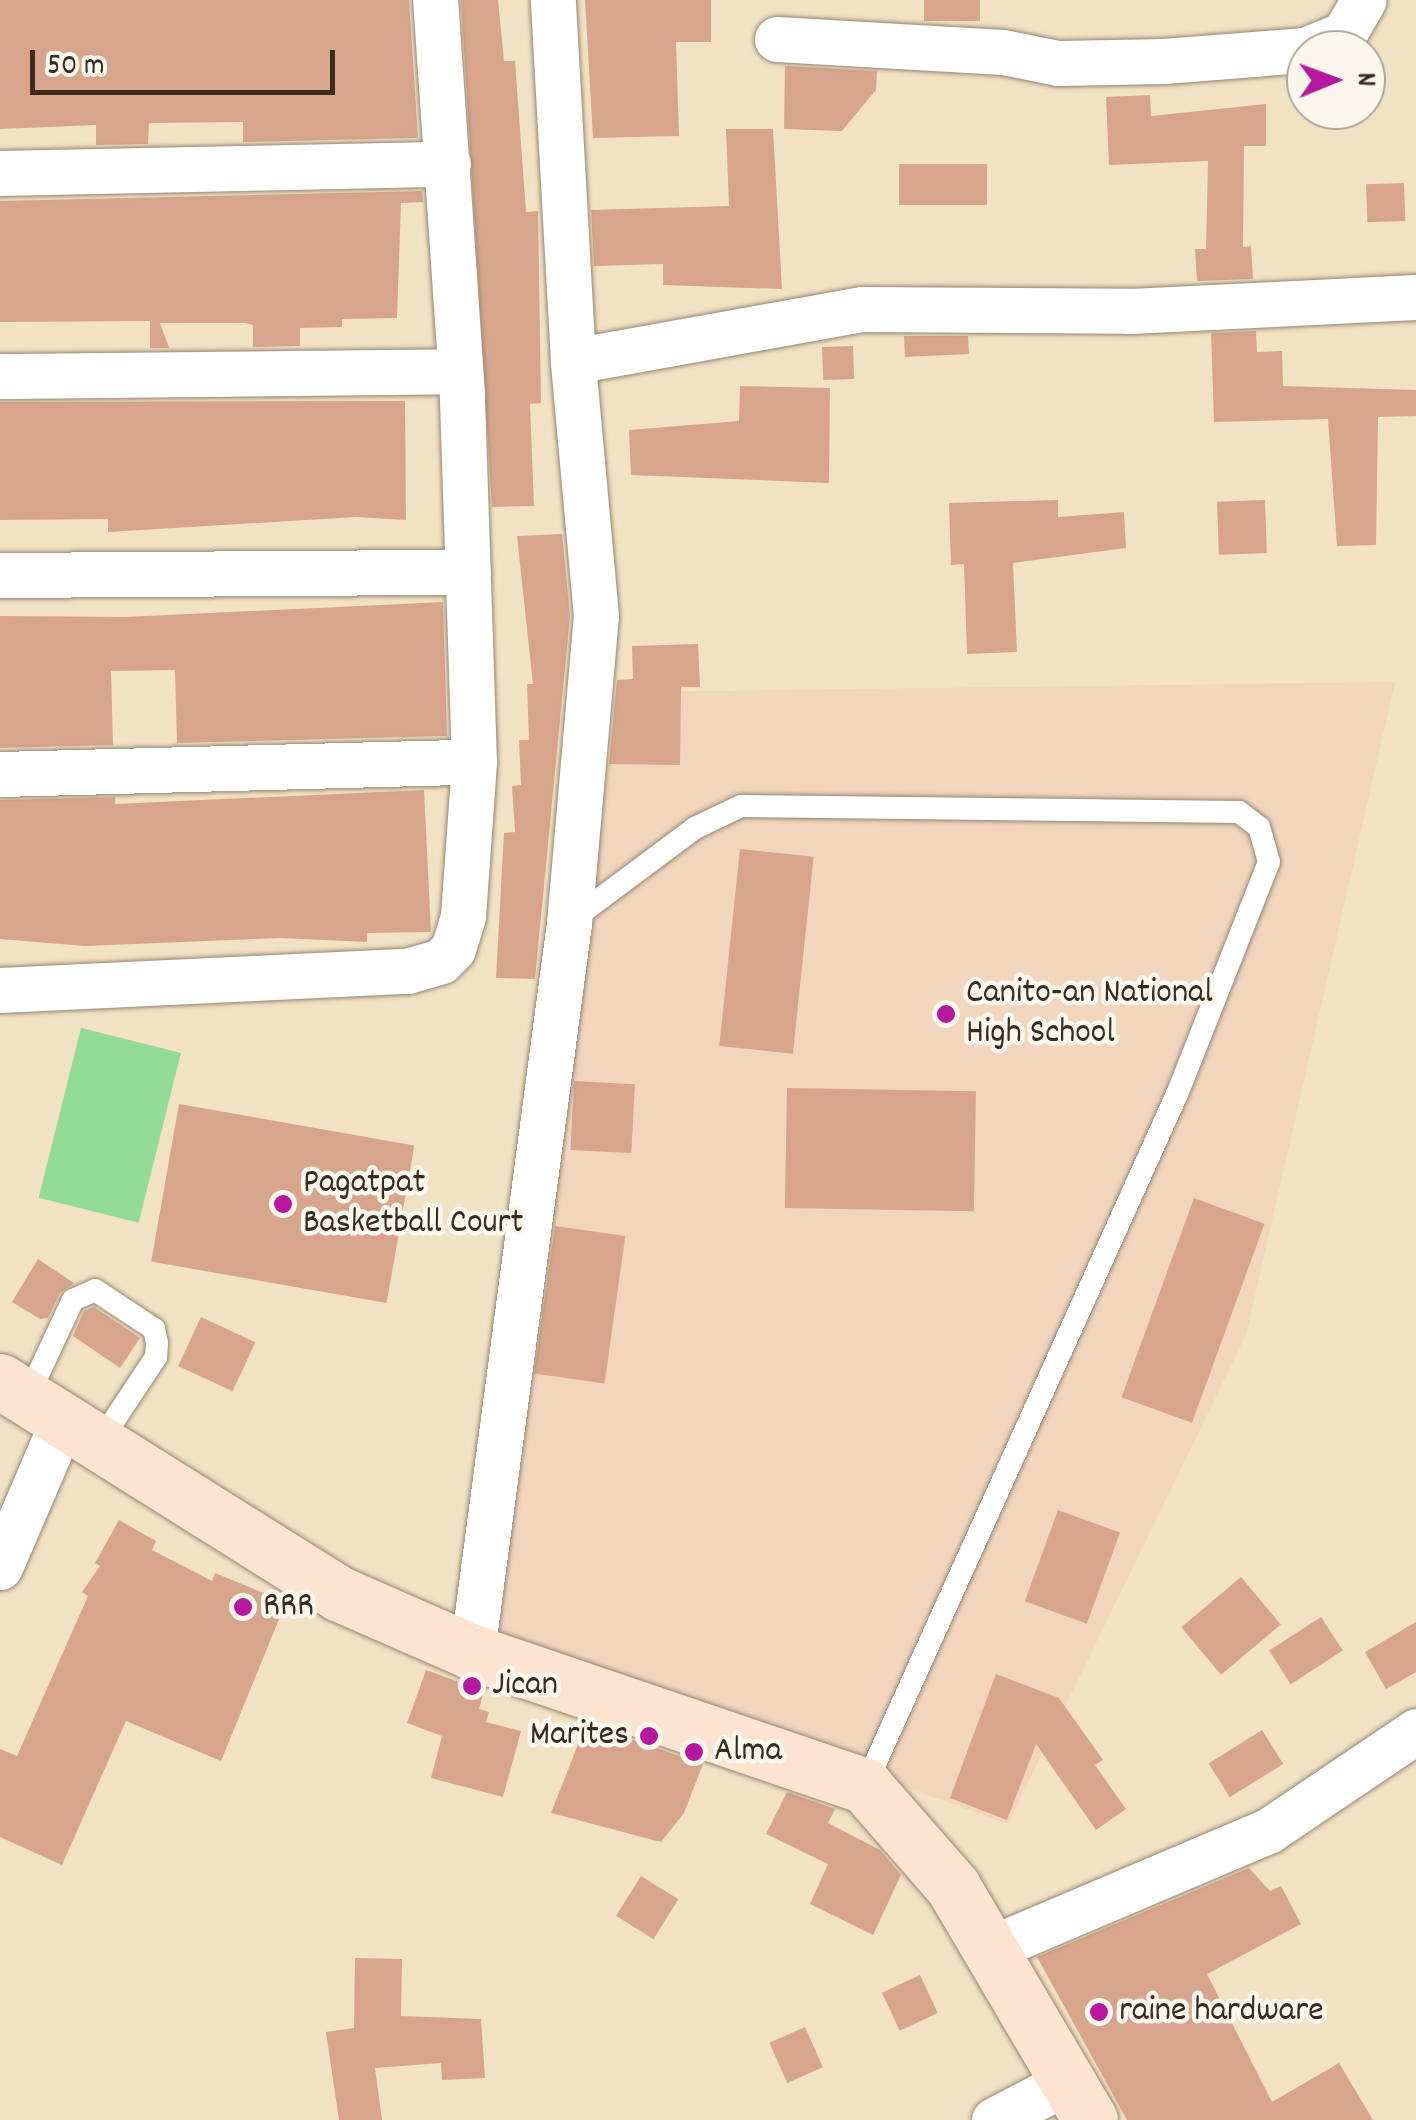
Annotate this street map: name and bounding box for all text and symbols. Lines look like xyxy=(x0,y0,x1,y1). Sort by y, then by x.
scale bar xyxy=(35,30,340,92)
north arrow xyxy=(1286,30,1386,130)
text: 50 m xyxy=(47,46,105,89)
text: N xyxy=(1344,72,1384,87)
place label: Canito-an National High School xyxy=(966,973,1213,1055)
marker: Canito-an National High School xyxy=(935,1003,957,1025)
place label: Pagatpat Basketball Court xyxy=(303,1163,523,1245)
marker: Pagatpat Basketball Court xyxy=(272,1193,294,1215)
place label: RRR xyxy=(263,1586,314,1628)
marker: RRR xyxy=(232,1596,254,1618)
place label: Jican xyxy=(492,1665,558,1707)
marker: Jican xyxy=(461,1675,483,1697)
place label: Marites xyxy=(530,1715,629,1757)
marker: Marites xyxy=(638,1725,660,1747)
place label: Alma xyxy=(714,1731,782,1773)
marker: Alma xyxy=(683,1741,705,1763)
place label: raine hardware xyxy=(1119,1991,1324,2033)
marker: raine hardware xyxy=(1088,2001,1110,2023)

